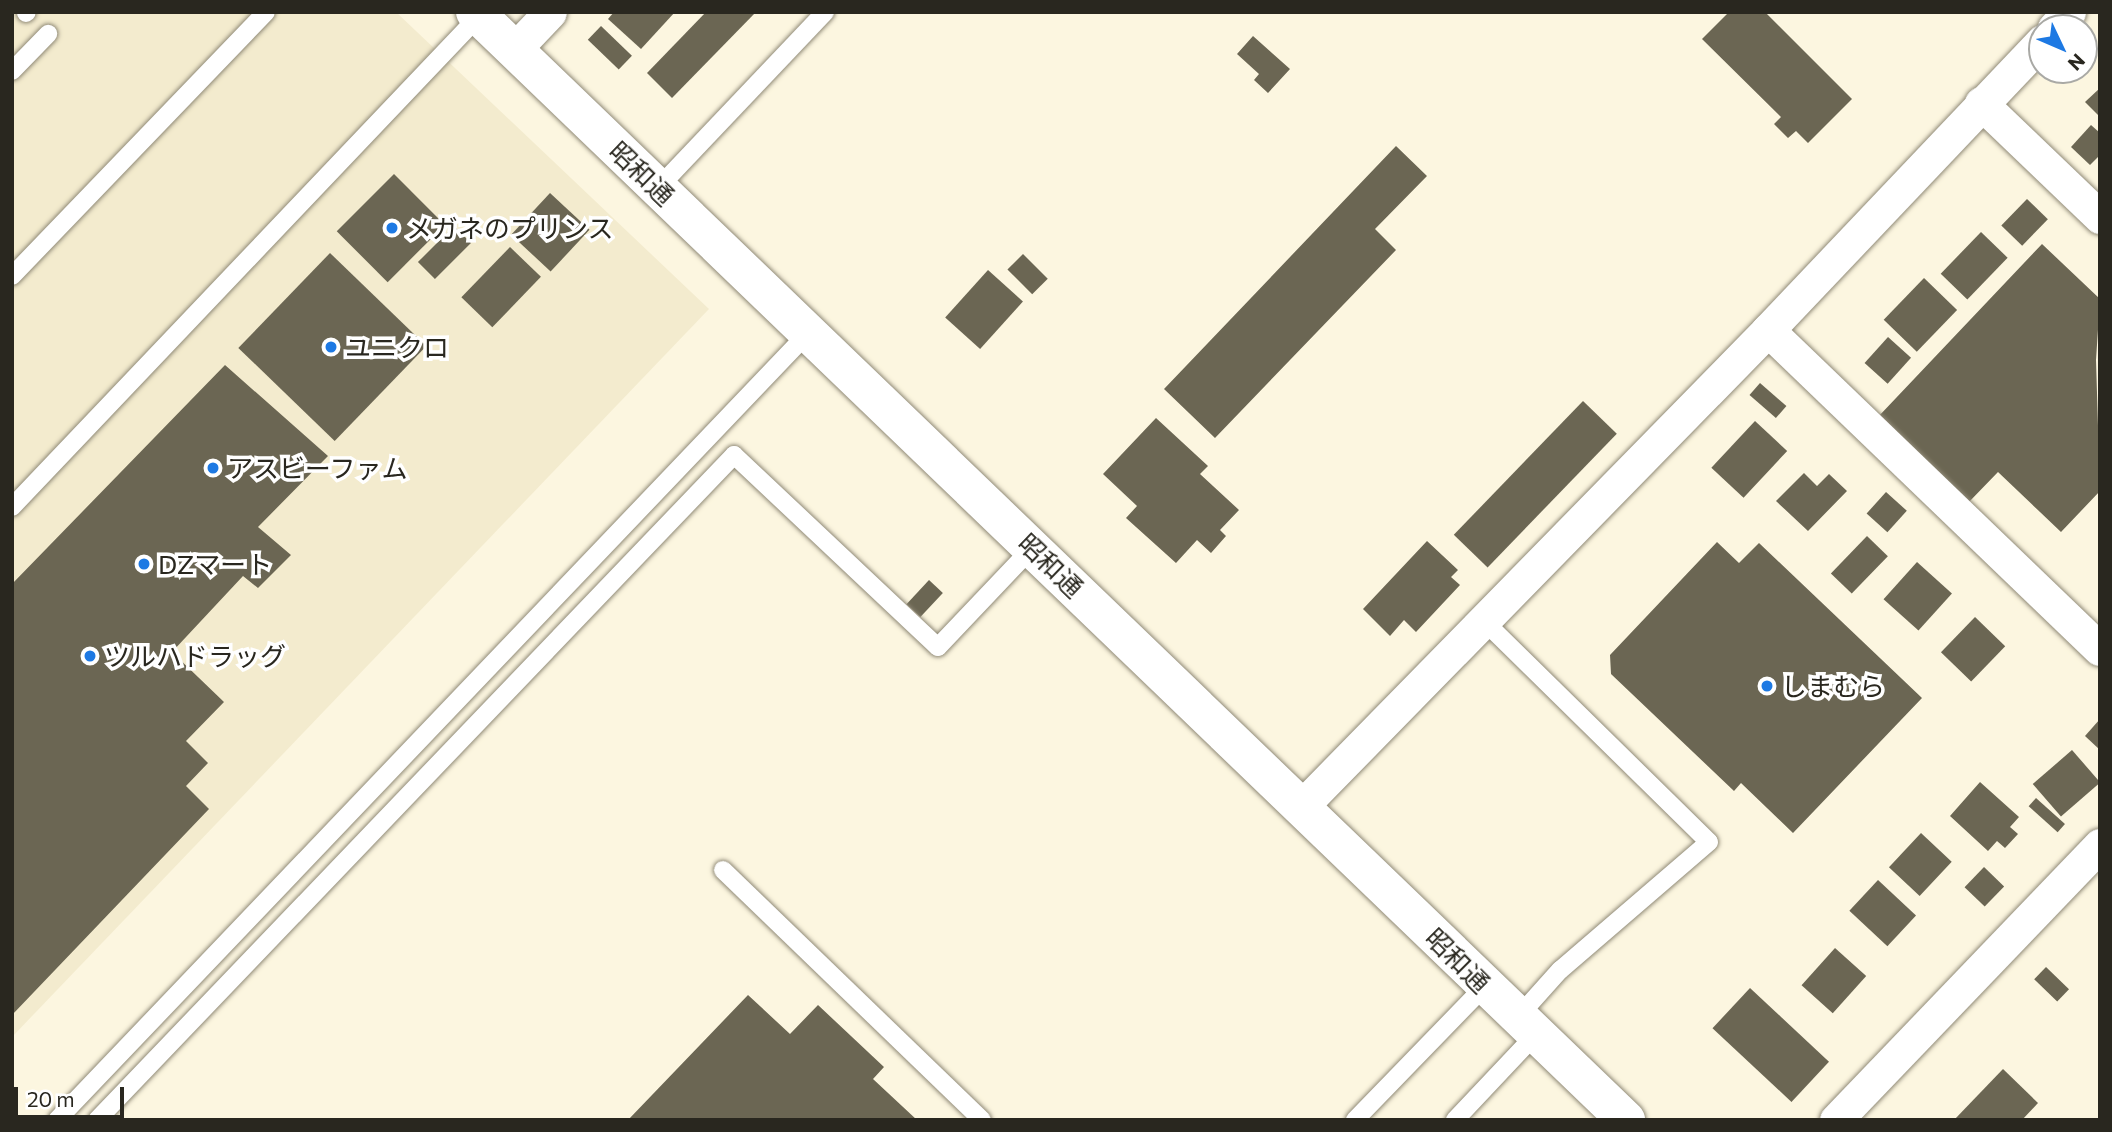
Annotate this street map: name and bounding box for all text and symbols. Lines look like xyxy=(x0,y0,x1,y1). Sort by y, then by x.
north arrow xyxy=(2028,14,2098,84)
text: N xyxy=(2064,49,2090,76)
street label: 昭和通 xyxy=(603,135,681,211)
place label: メガネのプリンス xyxy=(406,212,614,244)
marker: メガネのプリンス xyxy=(384,220,400,236)
place label: ユニクロ xyxy=(345,331,449,363)
marker: ユニクロ xyxy=(323,339,339,355)
place label: アスビーファム xyxy=(227,452,409,484)
marker: アスビーファム xyxy=(205,460,221,476)
street label: 昭和通 xyxy=(1012,527,1090,603)
place label: DZマート xyxy=(158,548,272,580)
marker: DZマート xyxy=(136,556,152,572)
place label: ツルハドラッグ xyxy=(104,640,286,672)
marker: ツルハドラッグ xyxy=(82,648,98,664)
place label: しまむら xyxy=(1781,670,1885,702)
marker: しまむら xyxy=(1759,678,1775,694)
street label: 昭和通 xyxy=(1419,921,1497,999)
scale bar xyxy=(18,1072,128,1116)
text: 20 m xyxy=(27,1086,75,1111)

